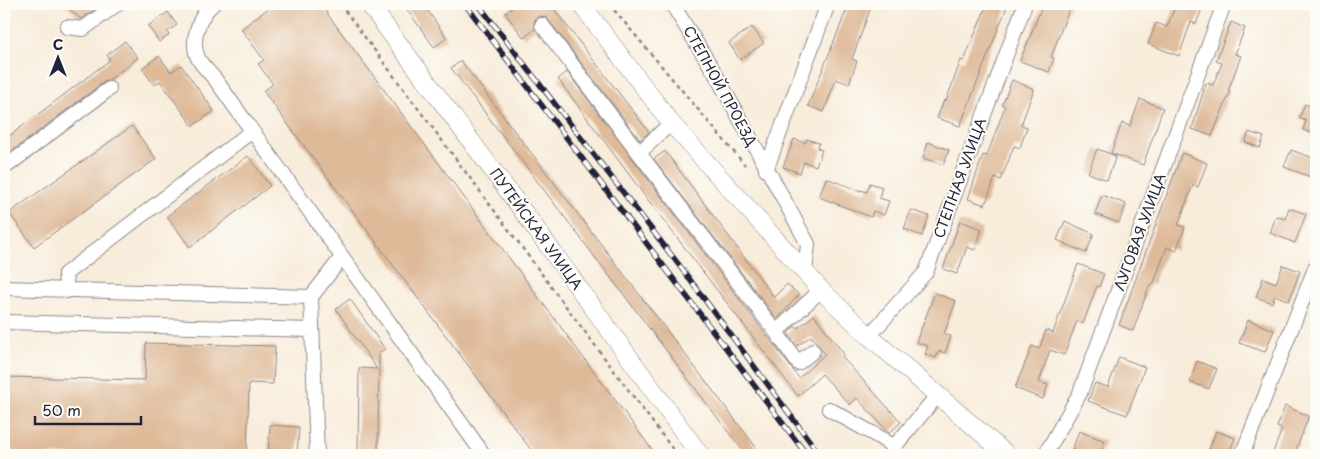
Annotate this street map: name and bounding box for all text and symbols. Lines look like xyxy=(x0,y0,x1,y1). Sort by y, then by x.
street label: СТЕПНОЙ ПРОЕЗД xyxy=(679,22,762,150)
north arrow xyxy=(32,32,82,82)
text: С xyxy=(53,34,63,55)
street label: СТЕПНАЯ УЛИЦА xyxy=(928,114,991,241)
street label: ПУТЕЙСКАЯ УЛИЦА xyxy=(485,164,588,294)
street label: ЛУГОВАЯ УЛИЦА xyxy=(1109,170,1171,293)
scale bar xyxy=(35,394,141,426)
text: 50 m xyxy=(42,398,81,421)

